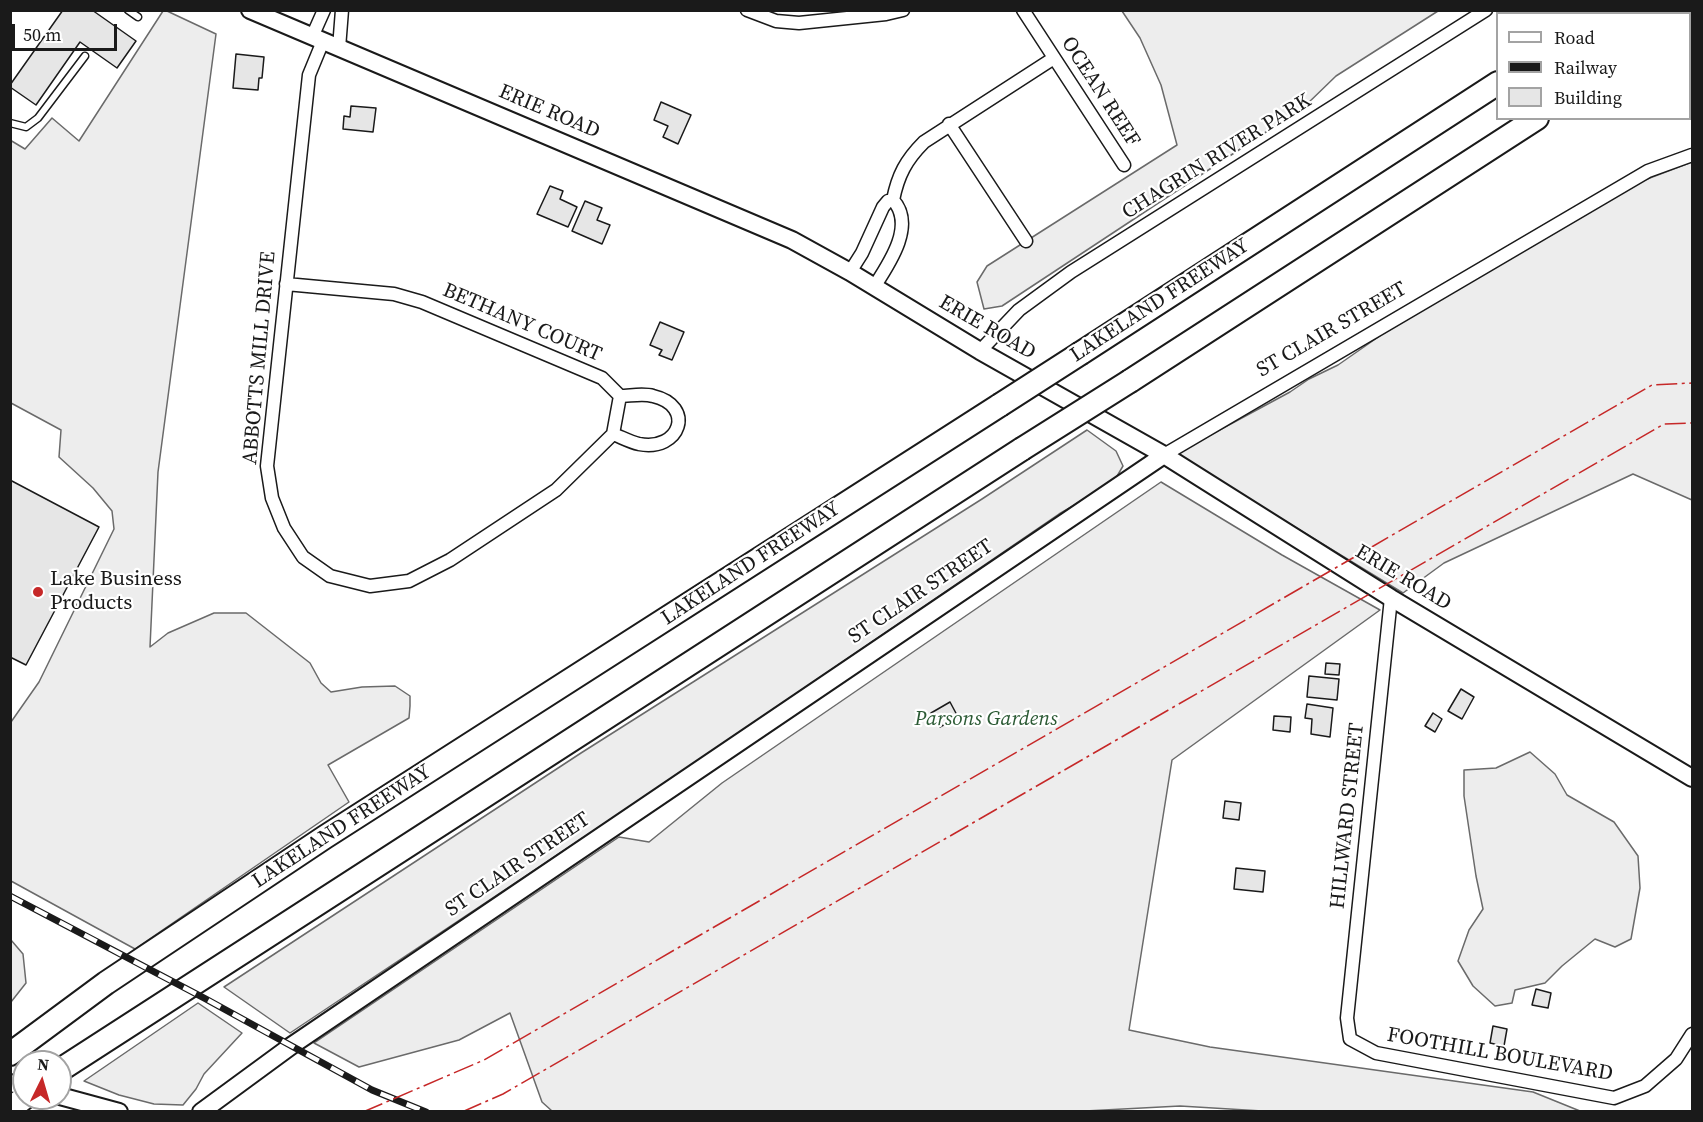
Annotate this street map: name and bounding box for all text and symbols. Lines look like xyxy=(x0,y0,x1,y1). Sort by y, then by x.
scale bar xyxy=(15,12,120,50)
legend xyxy=(1496,12,1691,120)
text: 50 m xyxy=(23,22,61,47)
text: Road xyxy=(1554,25,1595,50)
street label: OCEAN REEF xyxy=(1055,32,1145,152)
text: Railway xyxy=(1554,55,1617,80)
street label: ERIE ROAD xyxy=(495,79,603,145)
text: Building xyxy=(1554,85,1622,110)
street label: CHAGRIN RIVER PARK xyxy=(1118,89,1316,225)
street label: LAKELAND FREEWAY xyxy=(1066,234,1254,368)
street label: ABBOTTS MILL DRIVE xyxy=(238,250,282,466)
street label: ST CLAIR STREET xyxy=(1253,277,1411,383)
street label: BETHANY COURT xyxy=(439,278,605,368)
street label: ERIE ROAD xyxy=(934,290,1040,366)
street label: LAKELAND FREEWAY xyxy=(657,497,845,631)
street label: ST CLAIR STREET xyxy=(844,534,998,650)
street label: ERIE ROAD xyxy=(1350,539,1456,617)
place label: Lake Business Products xyxy=(50,567,182,617)
marker: Lake Business Products xyxy=(31,585,45,599)
park label: Parsons Gardens xyxy=(915,707,1057,733)
street label: HILLWARD STREET xyxy=(1326,722,1370,910)
street label: LAKELAND FREEWAY xyxy=(248,760,436,894)
street label: ST CLAIR STREET xyxy=(441,807,595,923)
street label: FOOTHILL BOULEVARD xyxy=(1385,1023,1615,1087)
north arrow xyxy=(12,1050,72,1110)
text: N xyxy=(37,1053,50,1076)

